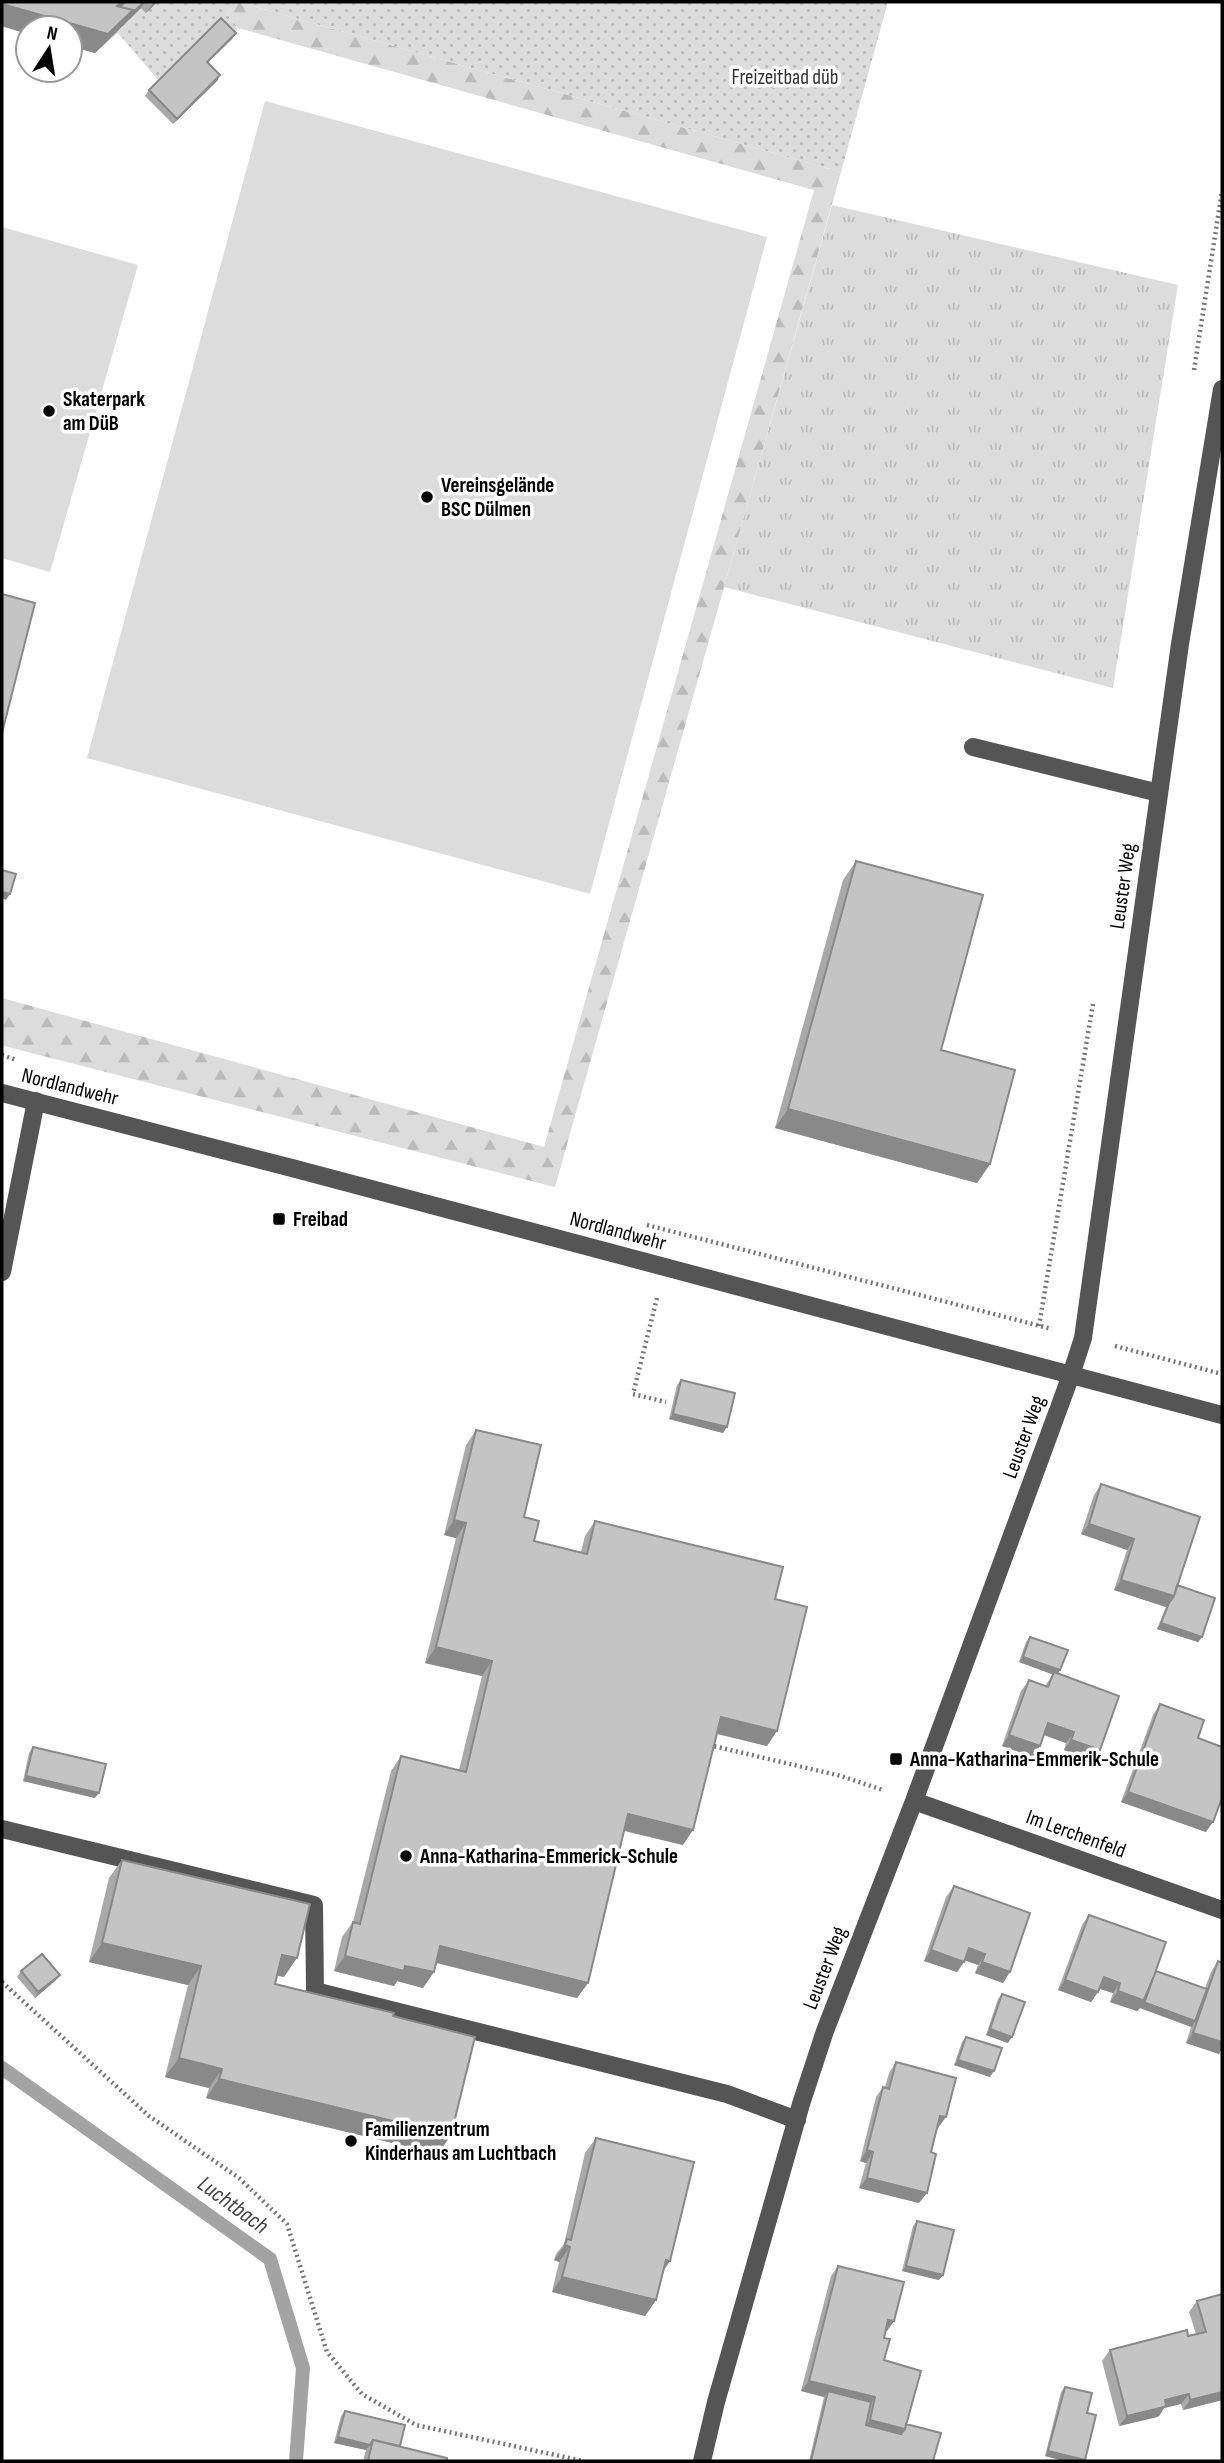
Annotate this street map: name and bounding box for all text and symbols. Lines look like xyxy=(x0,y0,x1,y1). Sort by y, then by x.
north arrow xyxy=(14,14,84,84)
text: N xyxy=(45,22,60,46)
park label: Freizeitbad düb xyxy=(731,65,839,90)
place label: Skaterpark am DüB xyxy=(63,387,145,436)
marker: Skaterpark am DüB xyxy=(41,403,57,419)
place label: Vereinsgelände BSC Dülmen xyxy=(441,473,554,522)
marker: Vereinsgelände BSC Dülmen xyxy=(419,489,435,505)
street label: Leuster Weg xyxy=(1105,841,1141,931)
street label: Nordlandwehr xyxy=(19,1063,121,1111)
street label: Nordlandwehr xyxy=(567,1206,669,1256)
place label: Freibad xyxy=(293,1207,348,1232)
marker: Freibad xyxy=(271,1211,287,1227)
street label: Leuster Weg xyxy=(997,1392,1051,1482)
place label: Anna-Katharina-Emmerik-Schule xyxy=(909,1747,1159,1772)
marker: Anna-Katharina-Emmerik-Schule xyxy=(888,1751,904,1767)
street label: Im Lerchenfeld xyxy=(1023,1804,1129,1864)
place label: Anna-Katharina-Emmerick-Schule xyxy=(419,1844,678,1869)
marker: Anna-Katharina-Emmerick-Schule xyxy=(398,1848,414,1864)
street label: Leuster Weg xyxy=(798,1923,852,2013)
place label: Familienzentrum Kinderhaus am Luchtbach xyxy=(365,2117,556,2166)
marker: Familienzentrum Kinderhaus am Luchtbach xyxy=(343,2133,359,2149)
water label: Luchtbach xyxy=(192,2170,274,2240)

